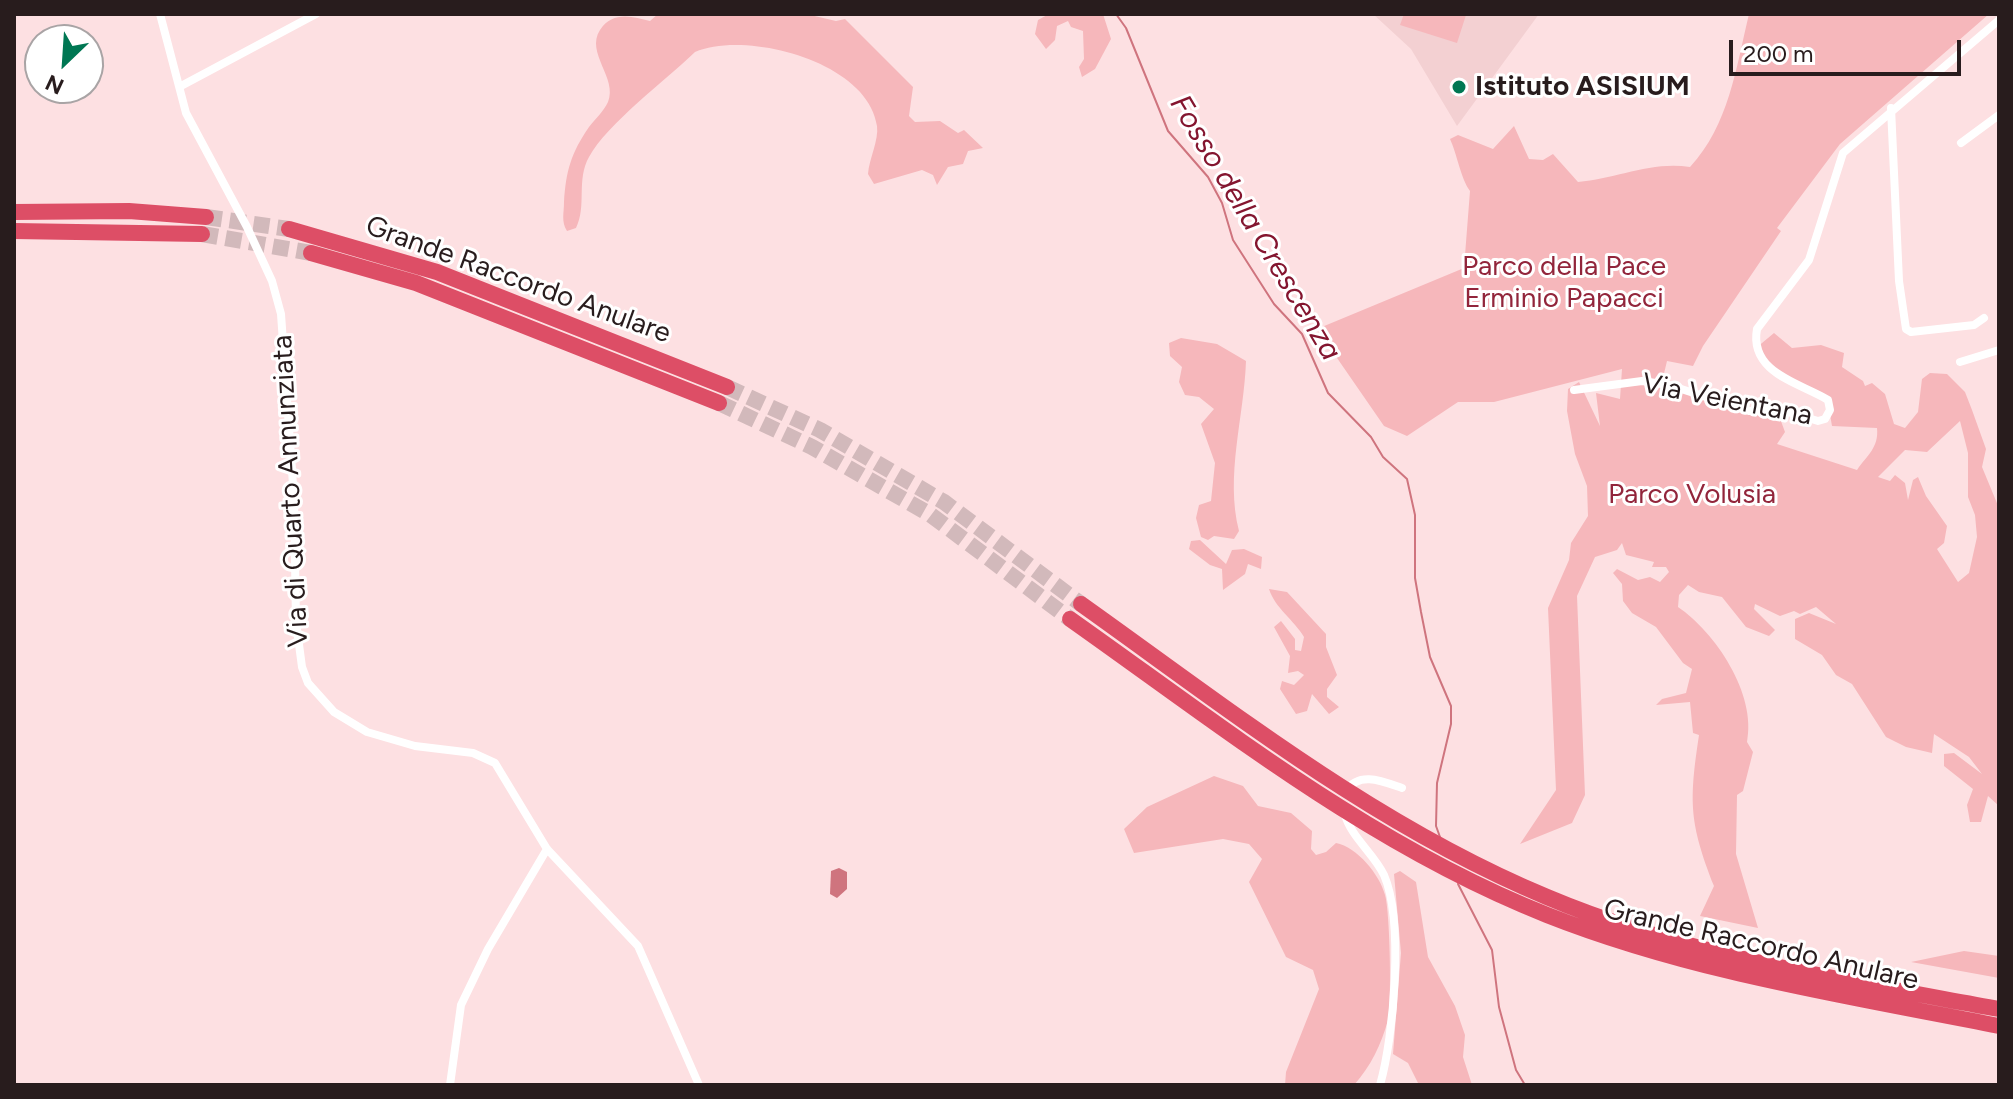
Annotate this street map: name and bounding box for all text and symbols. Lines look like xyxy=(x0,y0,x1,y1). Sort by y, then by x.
north arrow xyxy=(24,24,104,104)
scale bar xyxy=(1733,24,1965,74)
text: 200 m xyxy=(1743,39,1814,68)
text: N xyxy=(41,69,68,100)
place label: Istituto ASISIUM xyxy=(1475,70,1690,104)
marker: Istituto ASISIUM xyxy=(1450,78,1468,96)
water label: Fosso della Crescenza xyxy=(1162,89,1348,367)
street label: Grande Raccordo Anulare xyxy=(361,209,675,351)
park label: Parco della Pace Erminio Papacci xyxy=(1462,250,1666,316)
street label: Via di Quarto Annunziata xyxy=(266,334,316,648)
street label: Via Veientana xyxy=(1639,367,1815,433)
park label: Parco Volusia xyxy=(1608,478,1776,512)
street label: Grande Raccordo Anulare xyxy=(1600,892,1922,998)

